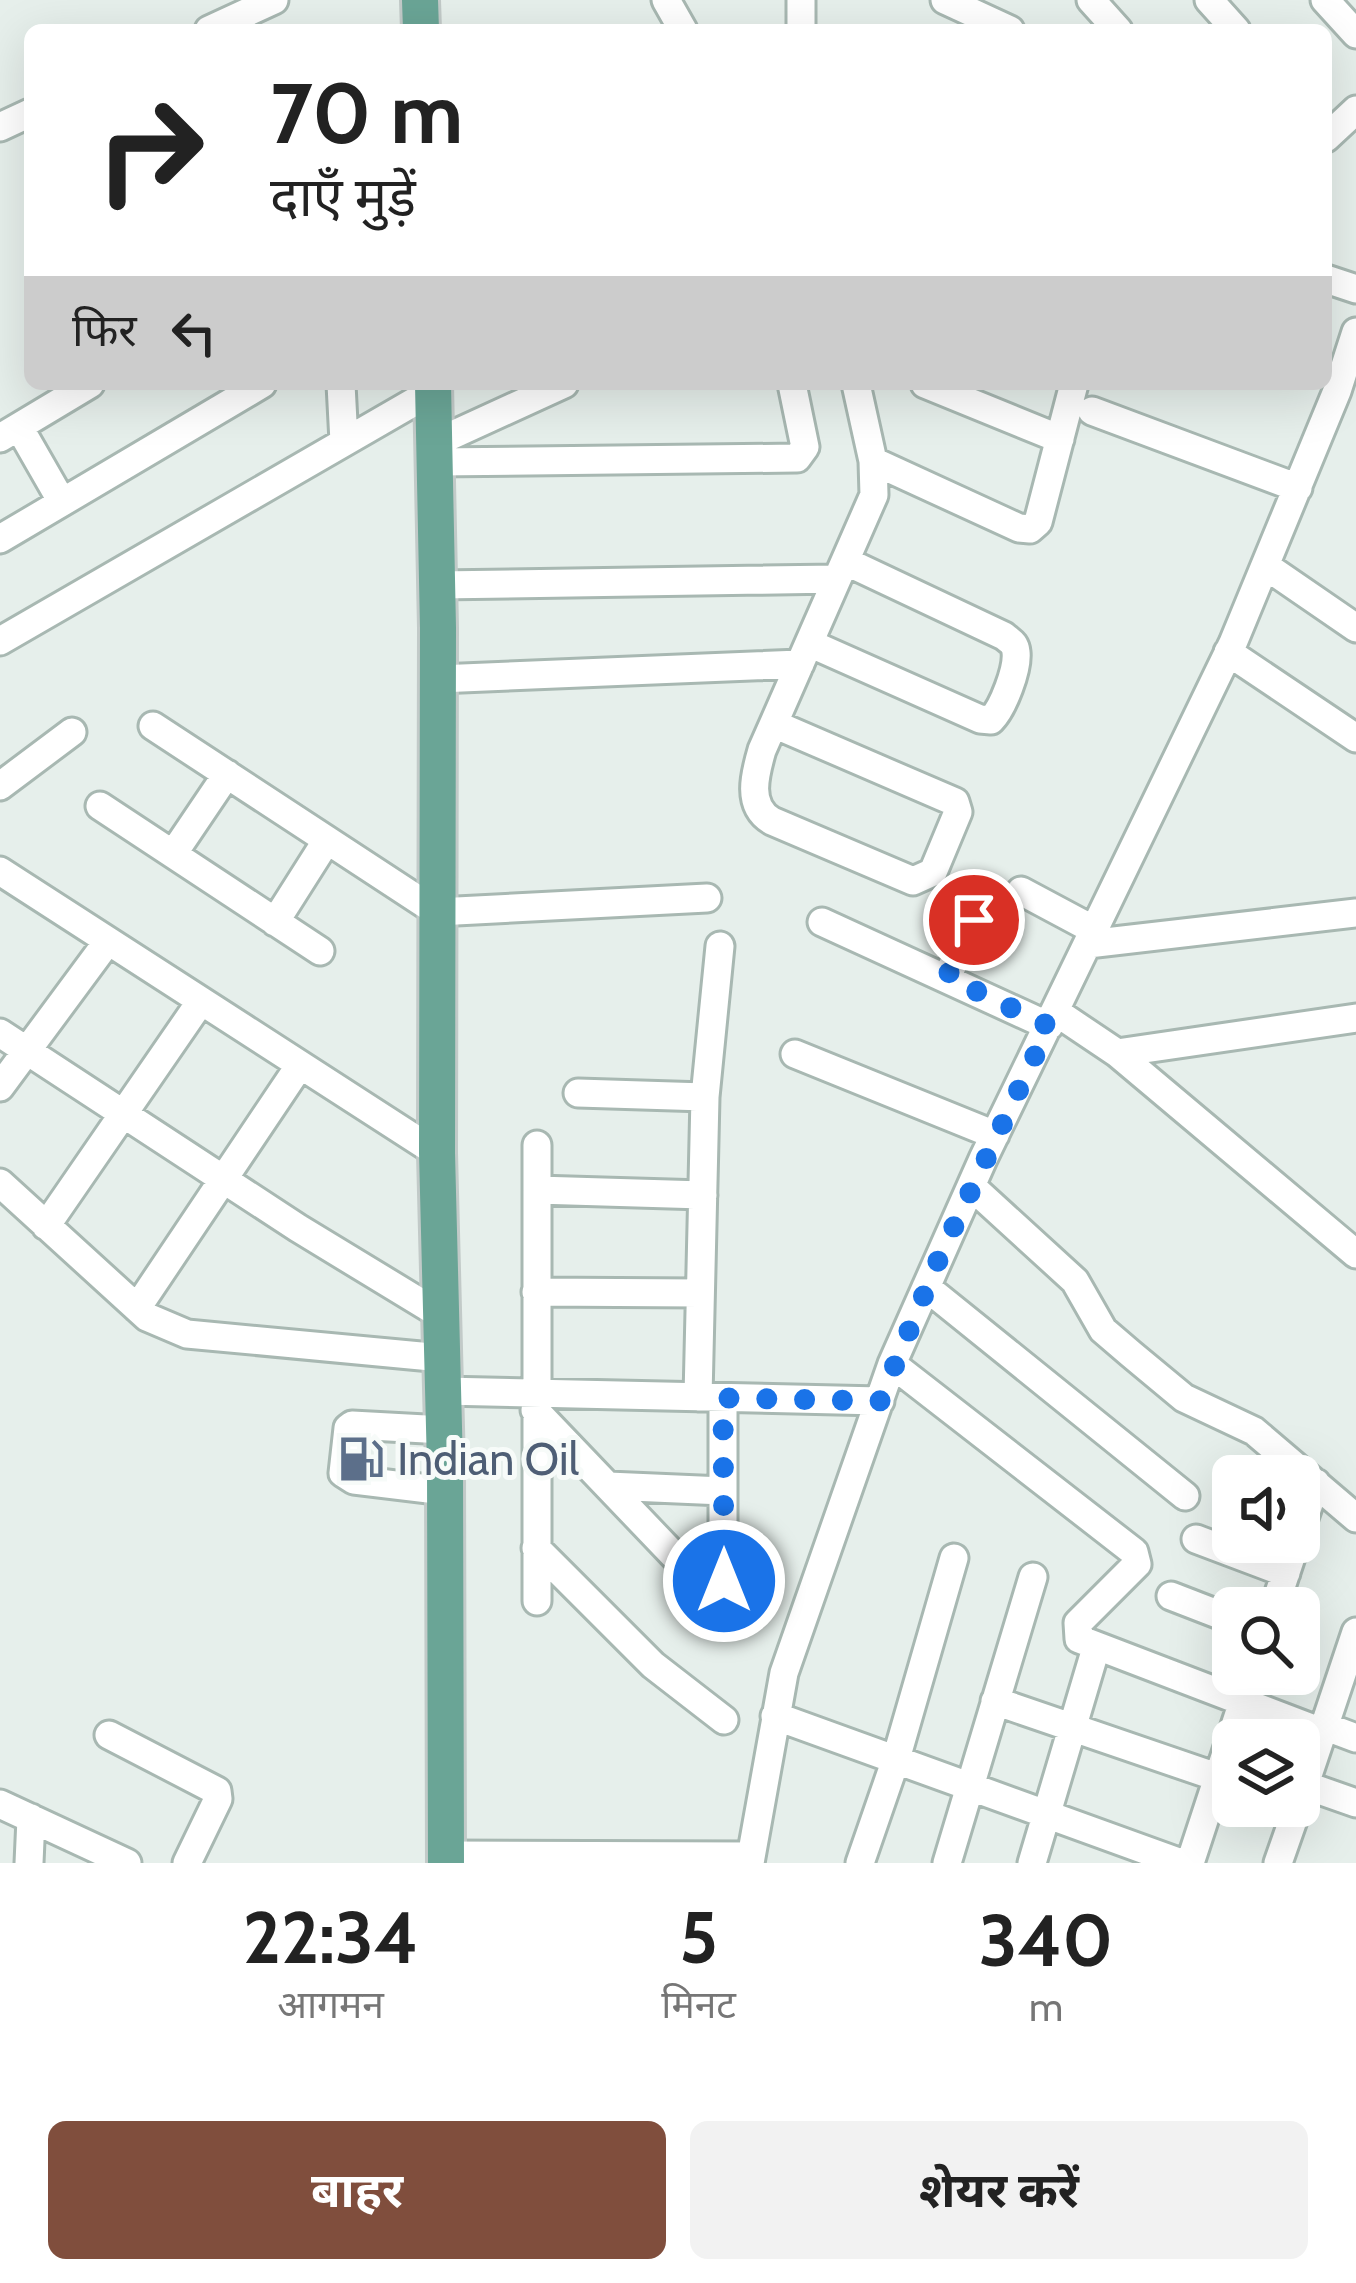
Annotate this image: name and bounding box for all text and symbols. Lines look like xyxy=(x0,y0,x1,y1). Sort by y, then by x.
text: 70 m xyxy=(270,62,463,164)
icon: right xyxy=(72,72,228,228)
text: दाएँ मुड़ें xyxy=(270,164,416,230)
icon: left xyxy=(161,300,227,366)
text: फिर xyxy=(72,303,137,357)
pin xyxy=(923,869,1025,971)
icon: arrive xyxy=(941,887,1007,953)
place label: Indian Oil xyxy=(397,1432,579,1486)
fuel station icon: Indian Oil xyxy=(336,1434,386,1484)
map controls xyxy=(1212,1455,1320,1827)
button: sound xyxy=(1212,1455,1320,1563)
position arrow xyxy=(661,1518,787,1644)
button: search xyxy=(1212,1587,1320,1695)
button: layers xyxy=(1212,1719,1320,1827)
text: 22:34 xyxy=(243,1894,418,1981)
text: 5 xyxy=(679,1894,718,1981)
text: 340 xyxy=(979,1897,1113,1984)
text: आगमन xyxy=(277,1980,384,2028)
text: मिनट xyxy=(661,1980,736,2028)
text: m xyxy=(1029,1983,1063,2031)
button: बाहर xyxy=(48,2121,666,2259)
button: शेयर करें xyxy=(690,2121,1308,2259)

